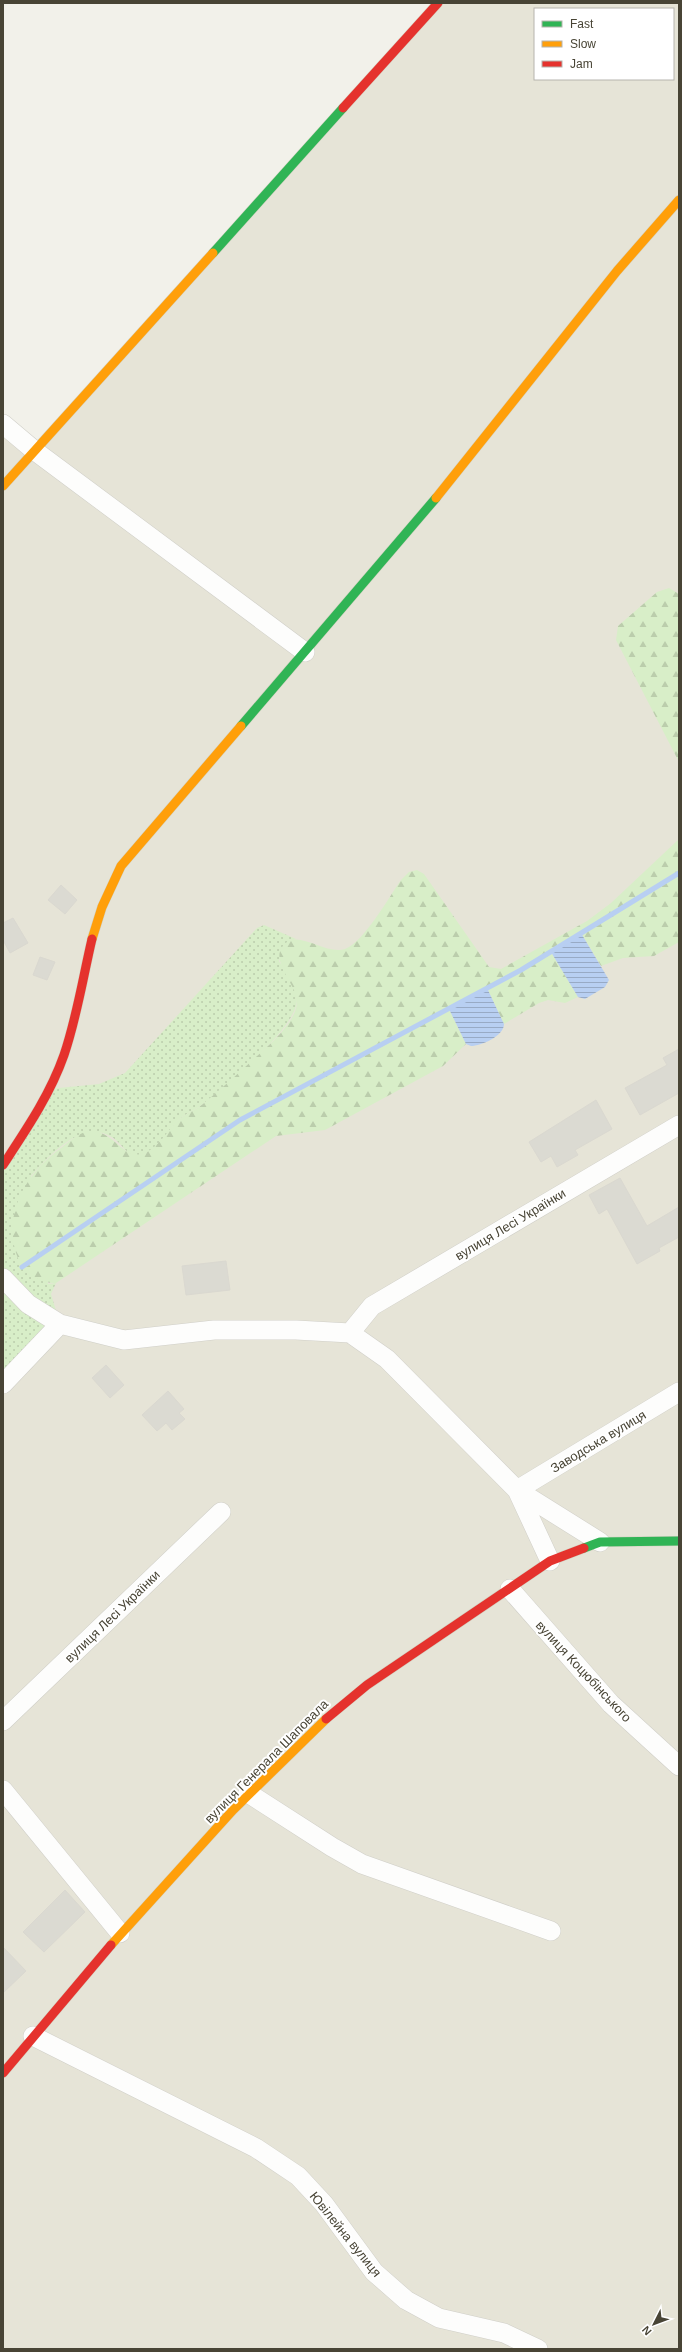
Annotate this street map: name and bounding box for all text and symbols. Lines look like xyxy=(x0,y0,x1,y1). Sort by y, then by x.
legend xyxy=(534,8,674,80)
text: Fast xyxy=(570,17,594,31)
text: Slow xyxy=(570,37,596,51)
text: Jam xyxy=(570,57,593,71)
street label: вулиця Лесі Українки xyxy=(452,1186,568,1263)
street label: Заводська вулиця xyxy=(548,1407,649,1476)
street label: вулиця Лесі Українки xyxy=(62,1567,163,1666)
street label: вулиця Коцюбінського xyxy=(533,1617,635,1725)
street label: вулиця Генерала Шаповала xyxy=(201,1696,332,1826)
street label: Ювілейна вулиця xyxy=(307,2189,385,2280)
north arrow xyxy=(634,2304,674,2344)
text: N xyxy=(639,2324,654,2338)

